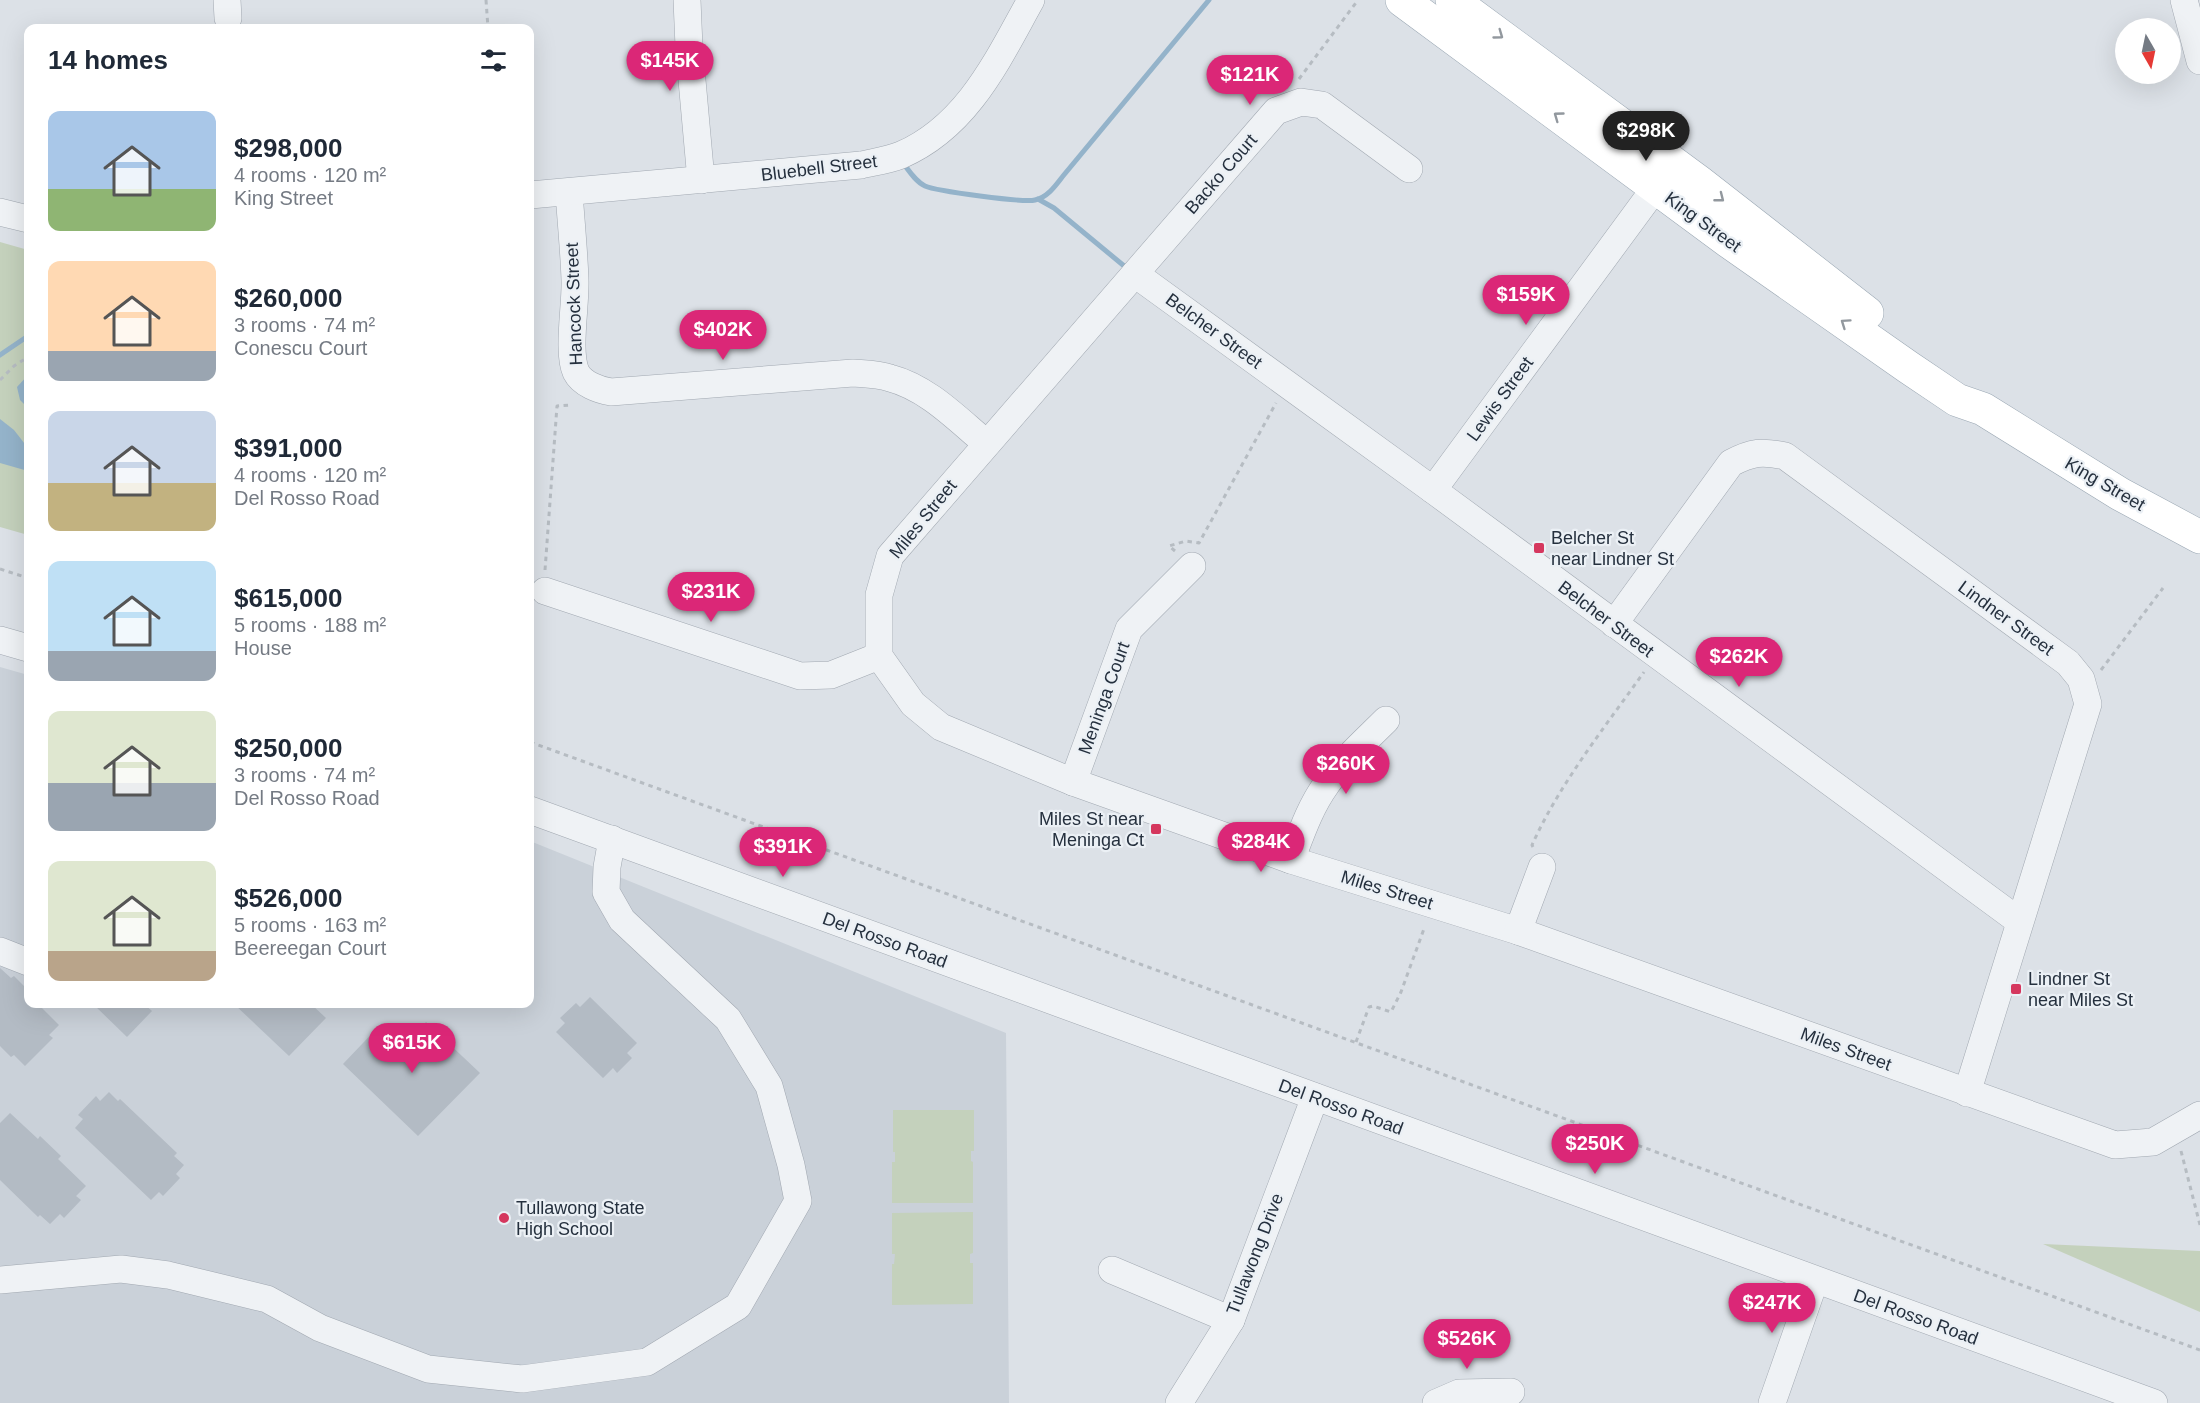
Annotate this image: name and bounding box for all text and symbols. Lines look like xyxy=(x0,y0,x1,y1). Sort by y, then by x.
north arrow xyxy=(2115,18,2181,84)
map controls xyxy=(2115,18,2181,84)
one-way arrow xyxy=(1492,27,1503,38)
pin: $145K xyxy=(628,41,712,92)
icon: filters xyxy=(477,44,510,77)
text: 14 homes xyxy=(48,45,168,75)
text: $145K xyxy=(641,49,699,71)
pin: $121K xyxy=(1208,55,1292,106)
text: $121K xyxy=(1221,63,1279,85)
pin: $298K xyxy=(1604,111,1688,162)
one-way arrow xyxy=(1554,112,1565,123)
text: $298K xyxy=(1617,119,1675,141)
street label: Backo Court xyxy=(1181,130,1261,218)
text: $298,000 xyxy=(234,133,342,163)
icon: home xyxy=(96,135,168,207)
street label: Bluebell Street xyxy=(760,151,878,185)
text: 4 rooms · 120 m² xyxy=(234,164,386,186)
text: King Street xyxy=(234,187,333,209)
street label: King Street xyxy=(1661,188,1745,256)
one-way arrow xyxy=(1714,191,1725,202)
street label: Hancock Street xyxy=(562,242,586,366)
pin: $159K xyxy=(1484,275,1568,326)
text: $260,000 xyxy=(234,283,342,313)
text: $159K xyxy=(1497,283,1555,305)
icon: home xyxy=(96,285,168,357)
street label: Belcher Street xyxy=(1162,289,1266,373)
pin: $402K xyxy=(681,310,765,361)
text: 3 rooms · 74 m² xyxy=(234,314,375,336)
text: $402K xyxy=(694,318,752,340)
one-way arrow xyxy=(1840,319,1851,330)
text: Conescu Court xyxy=(234,337,367,359)
street label: Lewis Street xyxy=(1463,353,1537,445)
text: $391,000 xyxy=(234,433,342,463)
icon: home xyxy=(96,435,168,507)
street label: King Street xyxy=(2061,453,2149,515)
text: 4 rooms · 120 m² xyxy=(234,464,386,486)
street label: Miles Street xyxy=(885,476,961,562)
text: Del Rosso Road xyxy=(234,487,380,509)
place label: Belcher St near Lindner St xyxy=(1551,528,1674,569)
marker: Belcher St near Lindner St xyxy=(1532,541,1546,555)
pin: $231K xyxy=(669,572,753,623)
street label: Belcher Street xyxy=(1554,577,1658,661)
street label: Lindner Street xyxy=(1954,577,2058,659)
text: $231K xyxy=(682,580,740,602)
text: $615,000 xyxy=(234,583,342,613)
icon: home xyxy=(96,585,168,657)
text: 5 rooms · 188 m² xyxy=(234,614,386,636)
text: House xyxy=(234,637,292,659)
pin: $262K xyxy=(1697,637,1781,688)
street label: Meninga Court xyxy=(1074,639,1134,757)
text: $262K xyxy=(1710,645,1768,667)
text: $250,000 xyxy=(234,733,342,763)
icon: home xyxy=(96,735,168,807)
pin: $260K xyxy=(1304,744,1388,795)
text: $260K xyxy=(1317,752,1375,774)
text: 3 rooms · 74 m² xyxy=(234,764,375,786)
text: Del Rosso Road xyxy=(234,787,380,809)
place label: Miles St near Meninga Ct xyxy=(1039,809,1144,850)
marker: Miles St near Meninga Ct xyxy=(1149,822,1163,836)
pin: $284K xyxy=(1219,822,1303,873)
pin: $391K xyxy=(741,827,825,878)
text: $284K xyxy=(1232,830,1290,852)
text: $391K xyxy=(754,835,812,857)
street label: Miles Street xyxy=(1339,867,1435,913)
text: $526,000 xyxy=(234,883,342,913)
icon: home xyxy=(96,885,168,957)
street label: Del Rosso Road xyxy=(820,908,950,972)
text: 5 rooms · 163 m² xyxy=(234,914,386,936)
text: Beereegan Court xyxy=(234,937,386,959)
place label: Lindner St near Miles St xyxy=(2028,969,2133,1010)
marker: Lindner St near Miles St xyxy=(2009,982,2023,996)
pin: $615K xyxy=(370,1023,454,1074)
street label: Miles Street xyxy=(1798,1023,1894,1075)
text: $615K xyxy=(383,1031,441,1053)
street label: Del Rosso Road xyxy=(1276,1075,1406,1139)
pin: $250K xyxy=(1553,1124,1637,1175)
text: $250K xyxy=(1566,1132,1624,1154)
street label: Tullawong Drive xyxy=(1223,1190,1287,1318)
place label: Tullawong State High School xyxy=(516,1198,644,1239)
marker: Tullawong State High School xyxy=(497,1211,511,1225)
pin: $247K xyxy=(1730,1283,1814,1334)
street label: Del Rosso Road xyxy=(1851,1285,1981,1349)
text: $247K xyxy=(1743,1291,1801,1313)
pin: $526K xyxy=(1425,1319,1509,1370)
text: $526K xyxy=(1438,1327,1496,1349)

